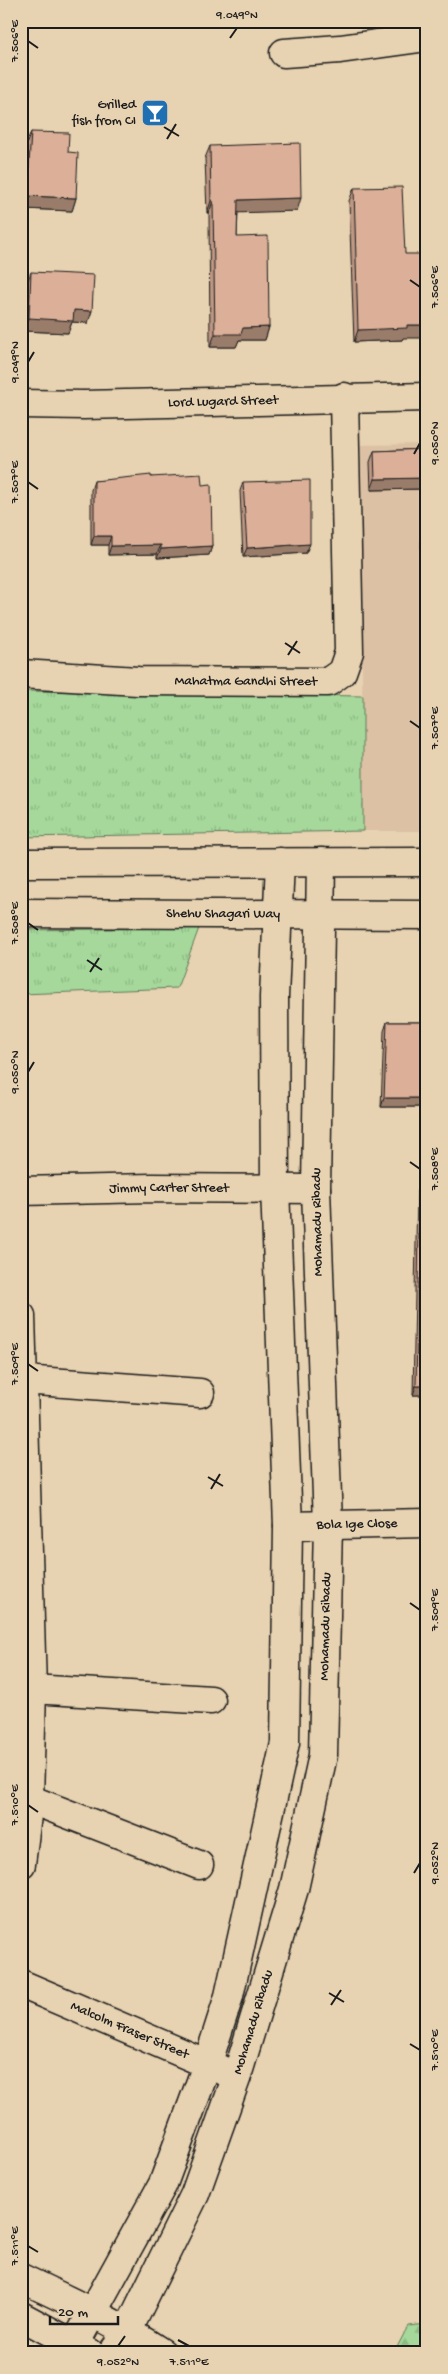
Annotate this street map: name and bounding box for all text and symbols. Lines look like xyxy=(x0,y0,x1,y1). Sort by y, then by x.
text: 9.049°N xyxy=(215,9,258,23)
text: 7.506°E xyxy=(9,19,23,63)
place label: Grilled fish from CI xyxy=(71,97,138,130)
bar icon: Grilled fish from CI xyxy=(140,98,170,128)
text: 7.506°E xyxy=(429,265,443,309)
text: 9.049°N xyxy=(9,341,23,384)
street label: Lord Lugard Street xyxy=(168,392,280,412)
text: 9.050°N xyxy=(429,421,443,465)
text: 7.507°E xyxy=(9,460,23,504)
street label: Mahatma Gandhi Street xyxy=(175,673,318,690)
text: 7.507°E xyxy=(429,706,443,750)
text: 7.508°E xyxy=(9,901,23,945)
street label: Shehu Shagari Way xyxy=(166,905,280,923)
text: 9.050°N xyxy=(9,1050,23,1094)
text: 7.508°E xyxy=(429,1147,443,1191)
street label: Mohamadu Ribadu xyxy=(309,1167,327,1276)
street label: Jimmy Carter Street xyxy=(109,1179,230,1197)
text: 7.509°E xyxy=(9,1342,23,1386)
street label: Bola Ige Close xyxy=(315,1515,398,1534)
street label: Mohamadu Ribadu xyxy=(316,1572,335,1681)
text: 7.509°E xyxy=(429,1588,443,1632)
text: 7.510°E xyxy=(9,1784,23,1826)
text: 9.052°N xyxy=(429,1842,443,1885)
street label: Mohamadu Ribadu xyxy=(229,1968,277,2077)
street label: Malcolm Fraser Street xyxy=(68,1998,192,2064)
text: 7.510°E xyxy=(429,2029,443,2071)
text: 7.511°E xyxy=(9,2226,23,2266)
scale bar xyxy=(50,2294,118,2326)
text: 20 m xyxy=(58,2304,88,2322)
text: 9.052°N xyxy=(96,2356,139,2370)
text: 7.511°E xyxy=(169,2356,209,2370)

